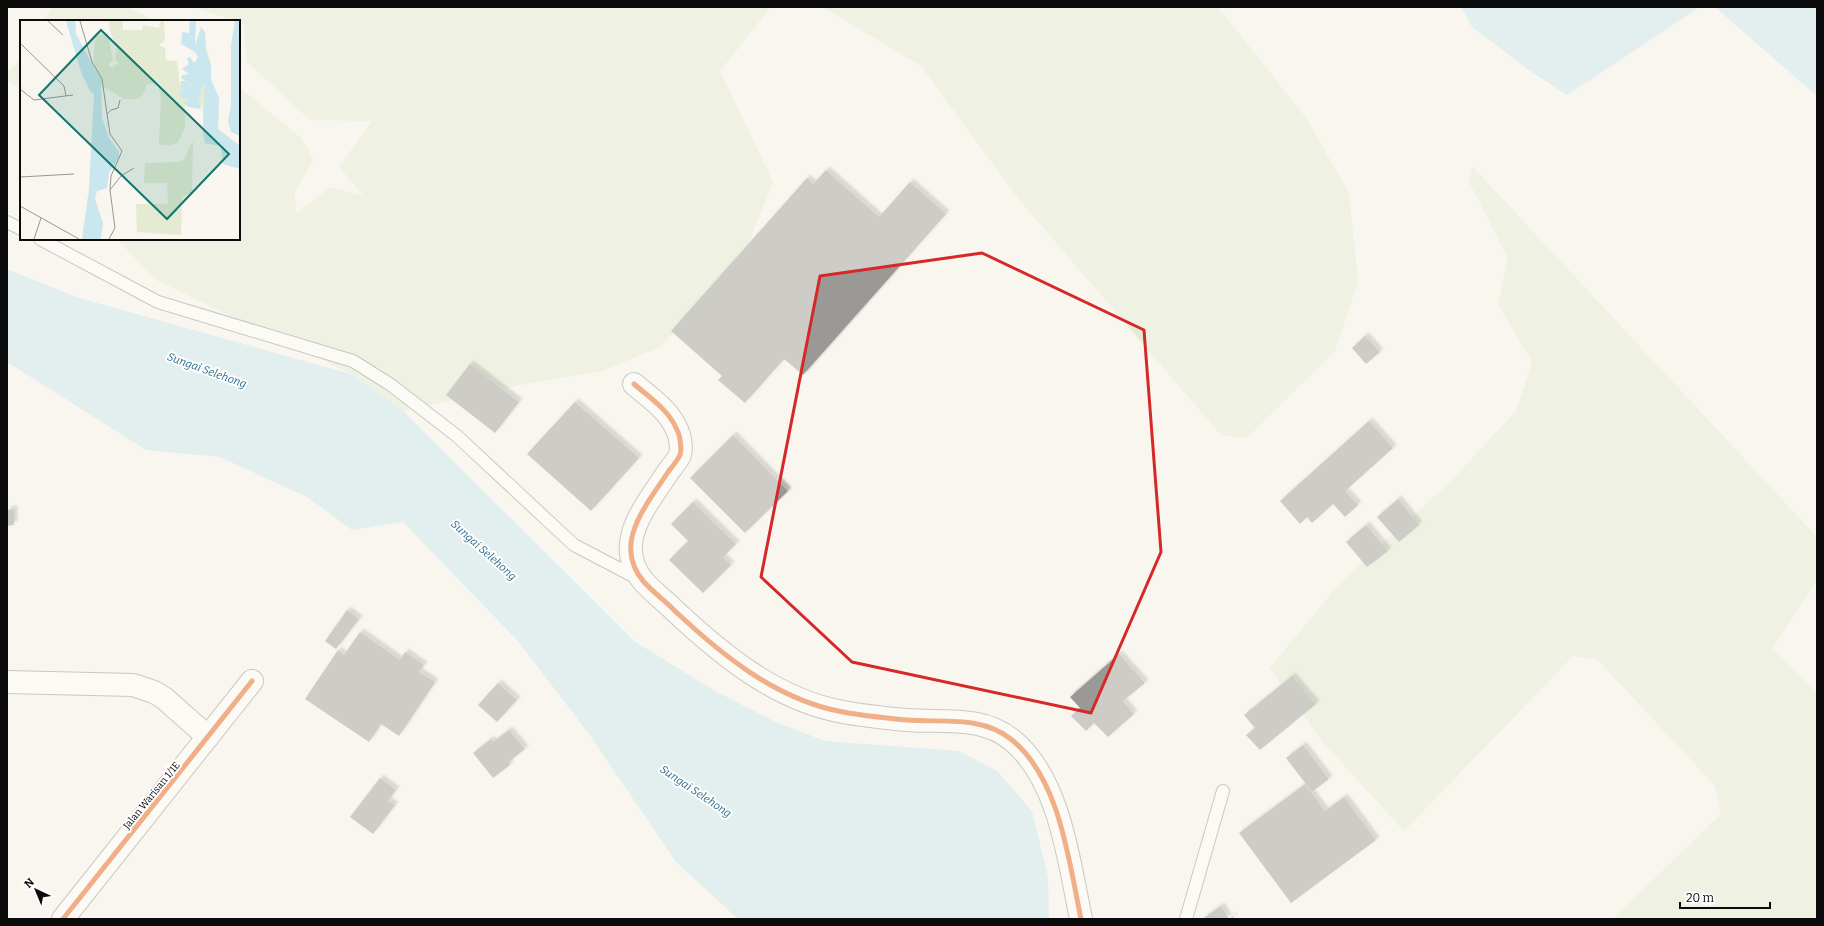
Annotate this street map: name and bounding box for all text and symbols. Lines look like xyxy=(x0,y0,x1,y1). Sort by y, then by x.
inset map xyxy=(20,20,240,240)
water label: Sungai Selehong xyxy=(165,350,248,391)
water label: Sungai Selehong xyxy=(448,518,519,583)
street label: Jalan Warisan 1/1E xyxy=(120,759,183,833)
water label: Sungai Selehong xyxy=(658,763,734,820)
north arrow xyxy=(16,870,56,910)
text: N xyxy=(22,875,37,891)
scale bar xyxy=(1680,884,1770,910)
text: 20 m xyxy=(1686,891,1715,905)

